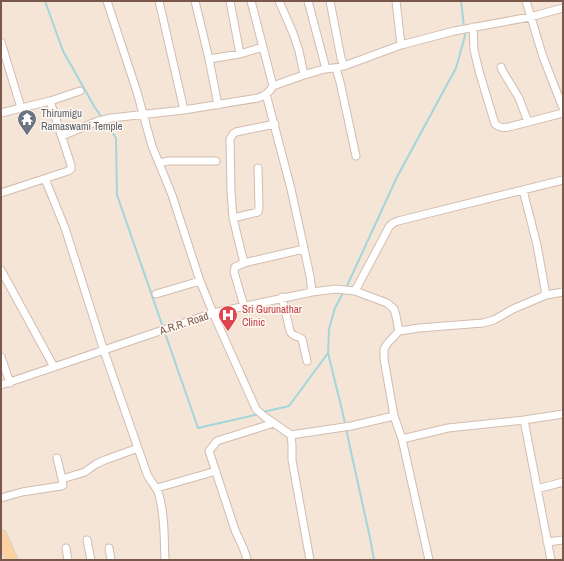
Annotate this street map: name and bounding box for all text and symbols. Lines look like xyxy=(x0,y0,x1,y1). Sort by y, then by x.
place label: Thirumigu Ramaswami Temple xyxy=(41,106,123,133)
temple icon: Thirumigu Ramaswami Temple xyxy=(16,108,38,136)
place label: Sri Gurunathar Clinic xyxy=(242,302,302,329)
hospital icon: Sri Gurunathar Clinic xyxy=(217,304,239,332)
street label: A.R.R. Road xyxy=(157,309,210,338)

